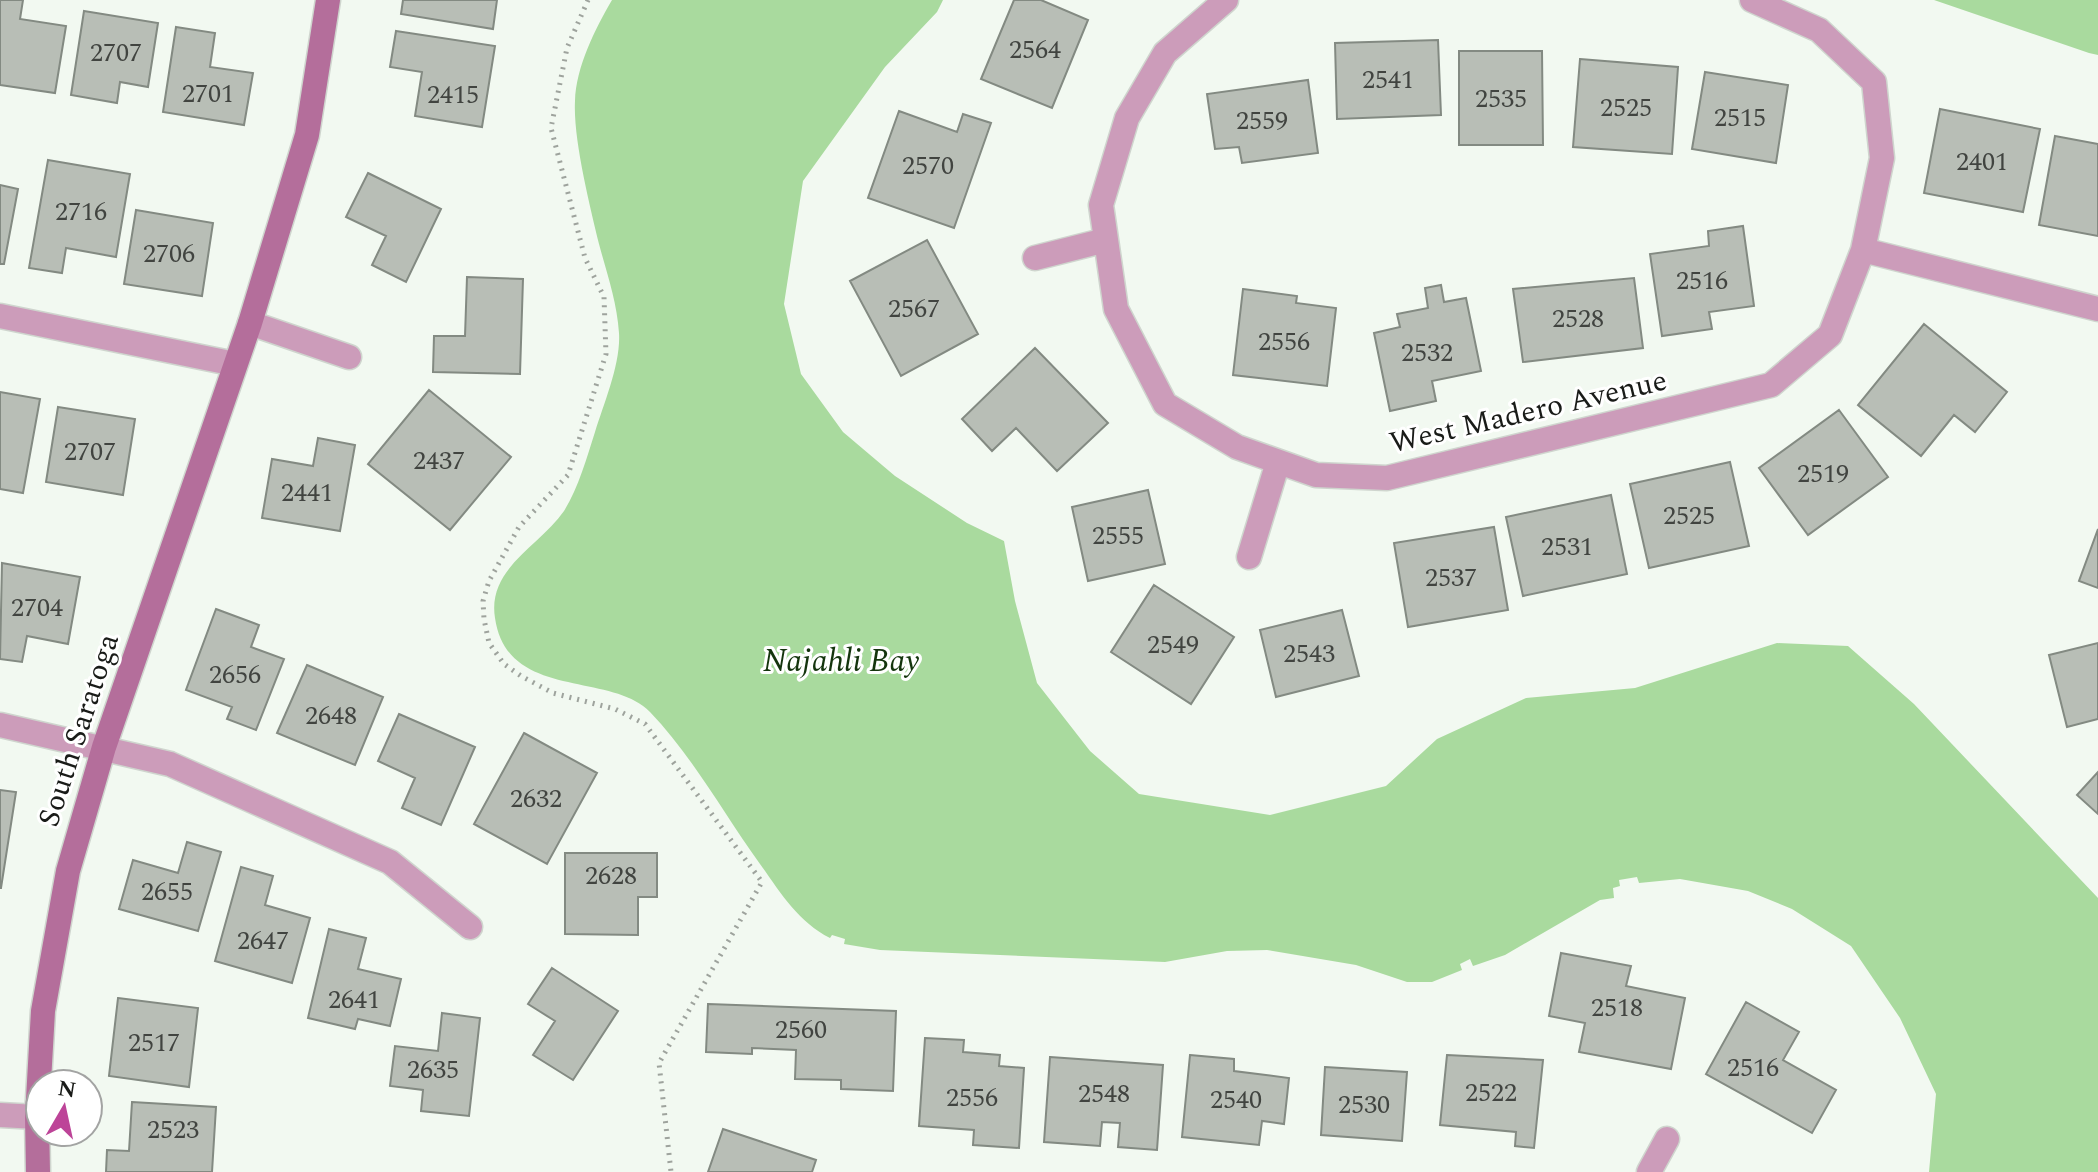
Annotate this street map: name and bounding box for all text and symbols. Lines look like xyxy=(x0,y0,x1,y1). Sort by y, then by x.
house number: 2564 xyxy=(1009,30,1061,70)
house number: 2707 xyxy=(90,33,142,73)
house number: 2541 xyxy=(1362,60,1414,100)
house number: 2701 xyxy=(182,74,234,114)
house number: 2415 xyxy=(427,75,479,115)
house number: 2535 xyxy=(1475,79,1527,119)
house number: 2525 xyxy=(1600,88,1652,128)
house number: 2515 xyxy=(1714,98,1766,138)
house number: 2559 xyxy=(1236,101,1288,141)
house number: 2401 xyxy=(1956,142,2008,182)
house number: 2570 xyxy=(902,146,954,186)
house number: 2716 xyxy=(55,192,107,232)
house number: 2706 xyxy=(143,234,195,274)
house number: 2516 xyxy=(1676,261,1728,301)
house number: 2567 xyxy=(888,289,940,329)
house number: 2528 xyxy=(1552,299,1604,339)
house number: 2556 xyxy=(1258,322,1310,362)
house number: 2532 xyxy=(1401,333,1453,373)
street label: West Madero Avenue xyxy=(1385,358,1672,466)
house number: 2707 xyxy=(64,432,116,472)
house number: 2437 xyxy=(413,441,465,481)
house number: 2519 xyxy=(1797,454,1849,494)
house number: 2441 xyxy=(281,473,333,513)
house number: 2525 xyxy=(1663,496,1715,536)
house number: 2555 xyxy=(1092,516,1144,556)
house number: 2531 xyxy=(1541,527,1593,567)
house number: 2537 xyxy=(1425,558,1477,598)
house number: 2704 xyxy=(11,588,63,628)
house number: 2549 xyxy=(1147,625,1199,665)
street label: South Saratoga xyxy=(26,627,132,833)
house number: 2543 xyxy=(1283,634,1335,674)
water label: Najahli Bay xyxy=(763,637,919,686)
house number: 2656 xyxy=(209,655,261,695)
house number: 2648 xyxy=(305,696,357,736)
house number: 2632 xyxy=(510,779,562,819)
house number: 2628 xyxy=(585,856,637,896)
house number: 2655 xyxy=(141,872,193,912)
house number: 2647 xyxy=(237,921,289,961)
house number: 2641 xyxy=(328,980,380,1020)
house number: 2518 xyxy=(1591,988,1643,1028)
house number: 2560 xyxy=(775,1010,827,1050)
house number: 2517 xyxy=(128,1023,180,1063)
house number: 2516 xyxy=(1727,1048,1779,1088)
house number: 2635 xyxy=(407,1050,459,1090)
north arrow xyxy=(24,1068,104,1148)
text: N xyxy=(55,1072,78,1107)
house number: 2522 xyxy=(1465,1073,1517,1113)
house number: 2548 xyxy=(1078,1074,1130,1114)
house number: 2556 xyxy=(946,1078,998,1118)
house number: 2540 xyxy=(1210,1080,1262,1120)
house number: 2530 xyxy=(1338,1085,1390,1125)
house number: 2523 xyxy=(147,1110,199,1150)

